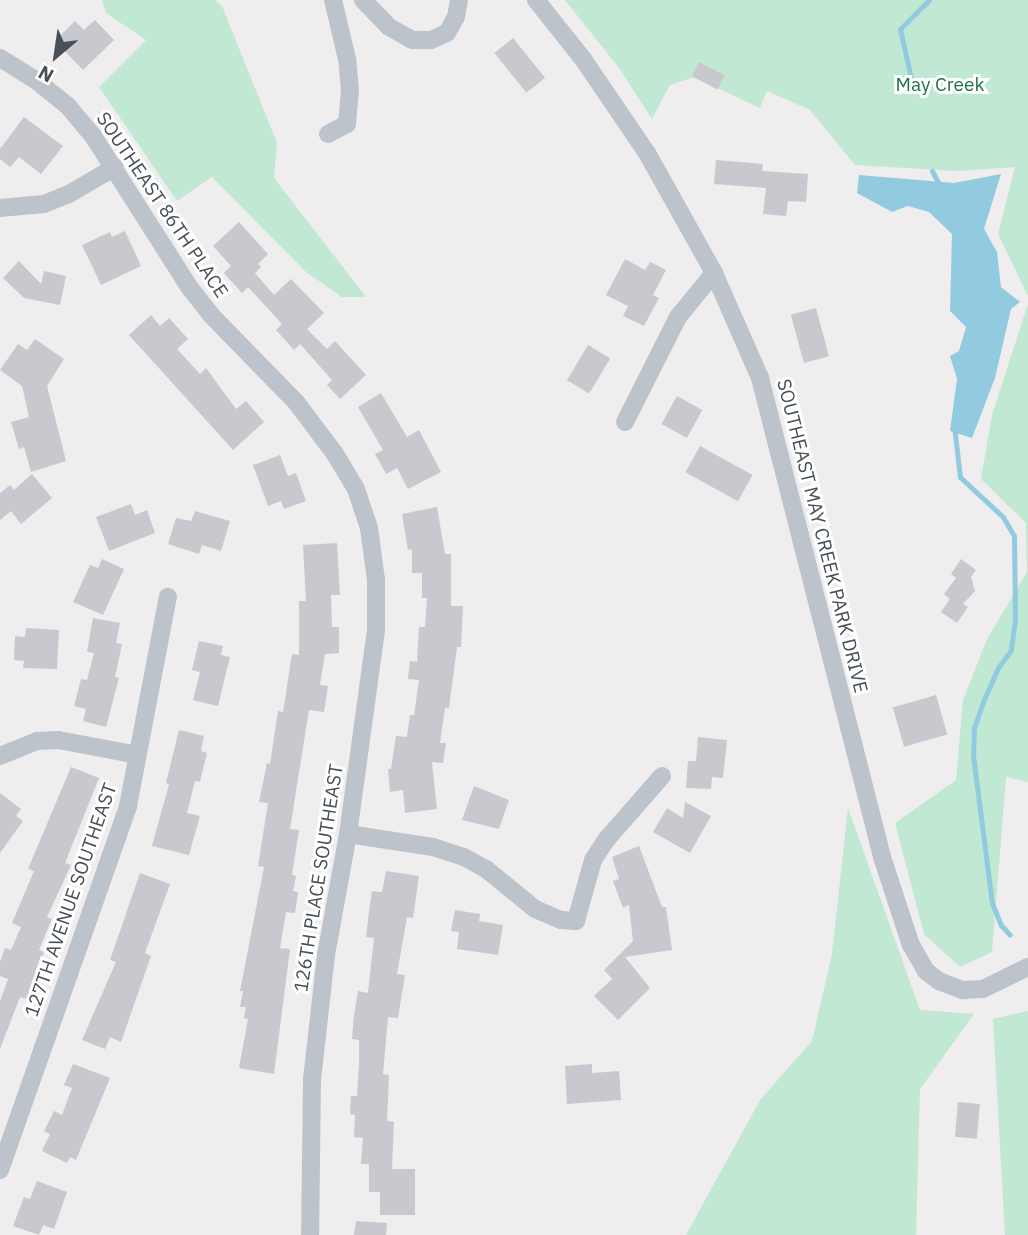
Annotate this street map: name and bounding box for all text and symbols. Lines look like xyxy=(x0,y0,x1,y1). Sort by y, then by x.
north arrow xyxy=(21,21,91,91)
text: N xyxy=(34,61,58,88)
park label: May Creek xyxy=(896,74,984,96)
street label: SOUTHEAST 86TH PLACE xyxy=(91,108,233,302)
street label: SOUTHEAST MAY CREEK PARK DRIVE xyxy=(772,377,872,695)
street label: 126TH PLACE SOUTHEAST xyxy=(290,763,348,993)
street label: 127TH AVENUE SOUTHEAST xyxy=(20,780,122,1020)

